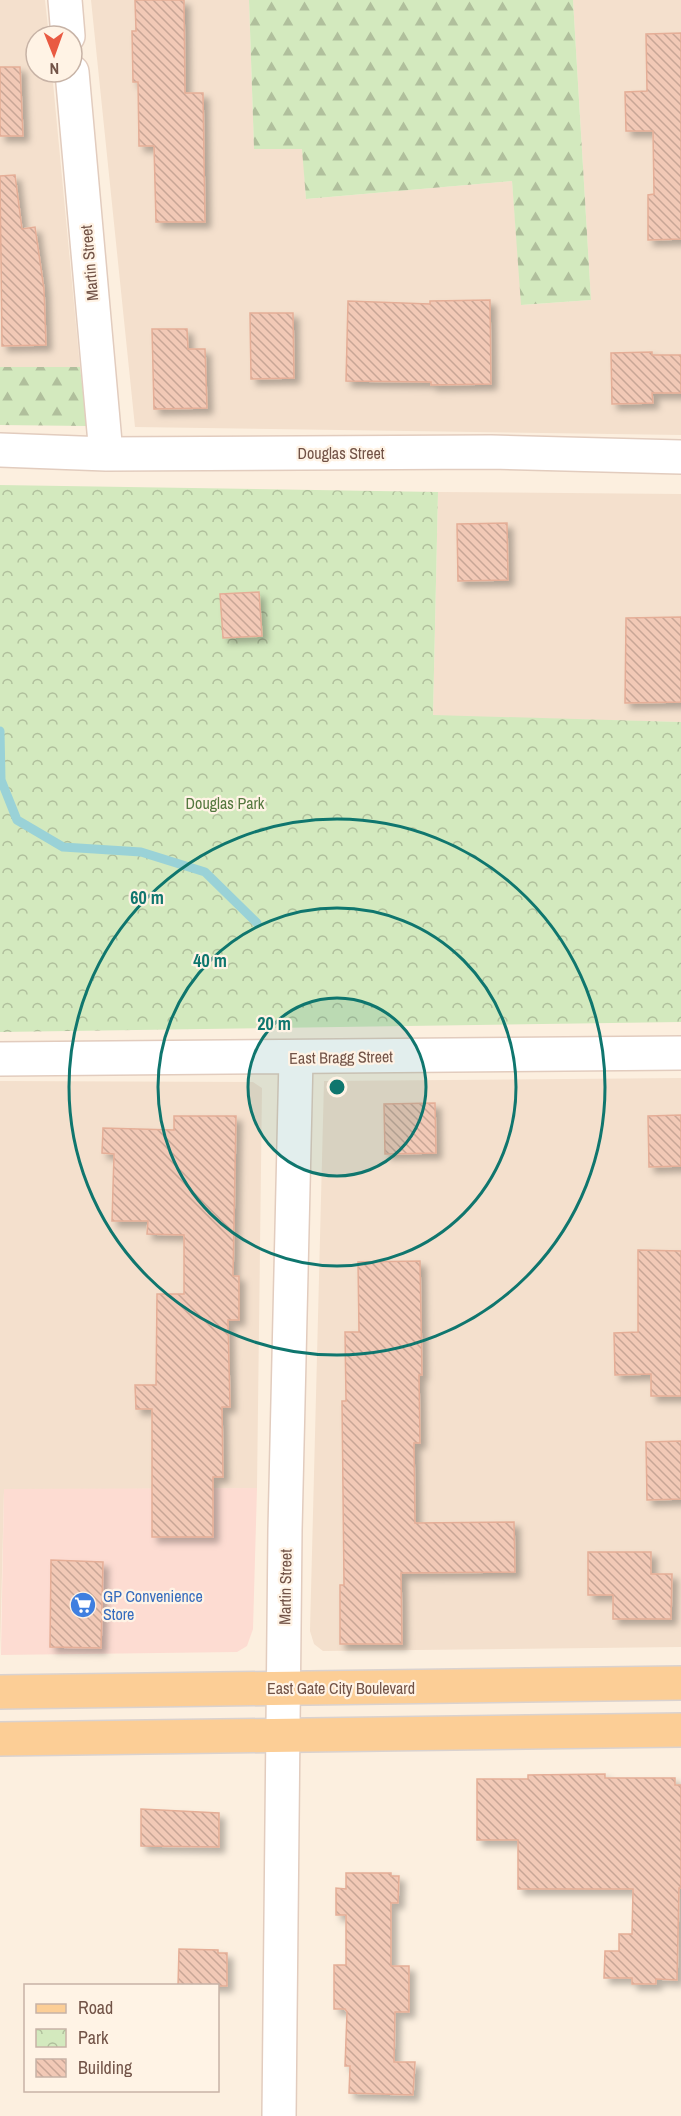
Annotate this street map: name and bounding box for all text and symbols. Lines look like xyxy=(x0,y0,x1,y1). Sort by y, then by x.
north arrow xyxy=(24,24,84,84)
text: N xyxy=(49,58,59,80)
street label: Martin Street xyxy=(75,224,103,302)
street label: Douglas Street xyxy=(298,442,385,464)
park label: Douglas Park xyxy=(186,792,265,814)
text: 60 m xyxy=(130,885,164,910)
text: 40 m xyxy=(193,948,227,973)
text: 20 m xyxy=(257,1011,291,1036)
street label: East Bragg Street xyxy=(289,1045,393,1069)
centre of rings xyxy=(327,1077,347,1097)
street label: Martin Street xyxy=(273,1549,297,1625)
place label: GP Convenience Store xyxy=(103,1585,203,1625)
supermarket icon: GP Convenience Store xyxy=(68,1590,98,1620)
street label: East Gate City Boulevard xyxy=(267,1677,415,1699)
legend xyxy=(24,1984,219,2092)
text: Road xyxy=(78,1995,113,2020)
text: Park xyxy=(78,2025,109,2050)
text: Building xyxy=(78,2055,133,2080)

